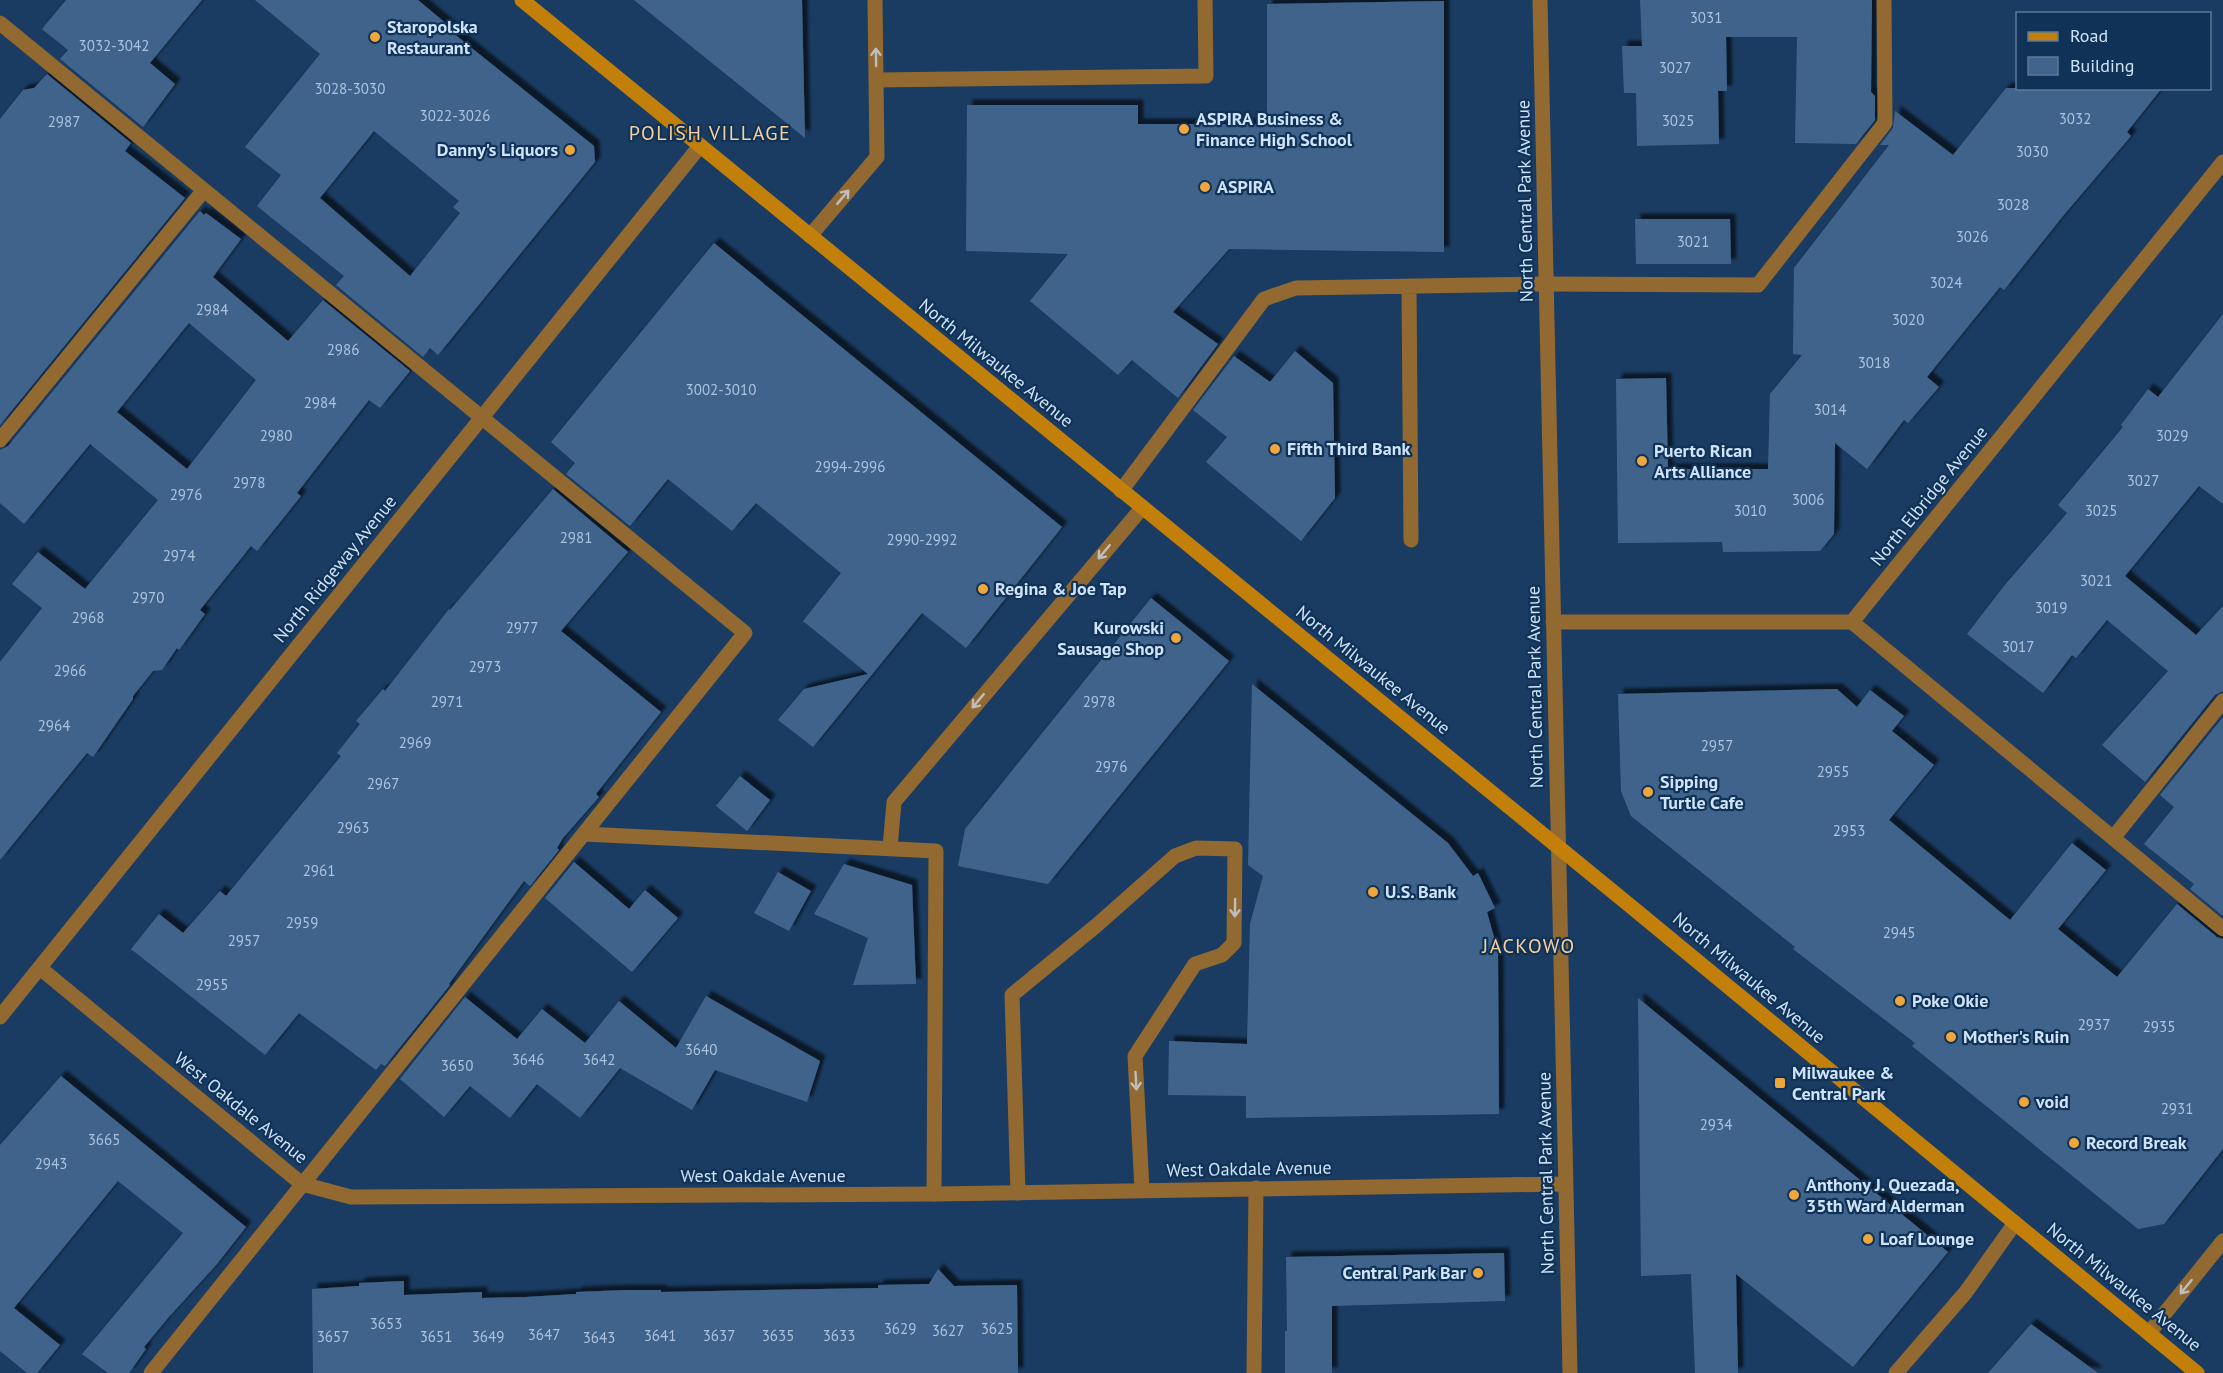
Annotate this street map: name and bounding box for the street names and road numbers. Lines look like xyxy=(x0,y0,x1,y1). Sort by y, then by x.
street label: North Central Park Avenue xyxy=(1511,100,1538,302)
street label: North Milwaukee Avenue xyxy=(914,293,1078,432)
street label: North Elbridge Avenue xyxy=(1865,421,1992,570)
street label: North Ridgeway Avenue xyxy=(268,490,401,647)
street label: North Central Park Avenue xyxy=(1521,586,1548,788)
street label: North Milwaukee Avenue xyxy=(1291,600,1455,739)
street label: North Milwaukee Avenue xyxy=(1668,907,1830,1048)
street label: West Oakdale Avenue xyxy=(170,1047,313,1169)
street label: North Central Park Avenue xyxy=(1532,1072,1559,1274)
street label: West Oakdale Avenue xyxy=(1166,1156,1332,1181)
street label: West Oakdale Avenue xyxy=(680,1164,846,1187)
street label: North Milwaukee Avenue xyxy=(2042,1217,2206,1356)

